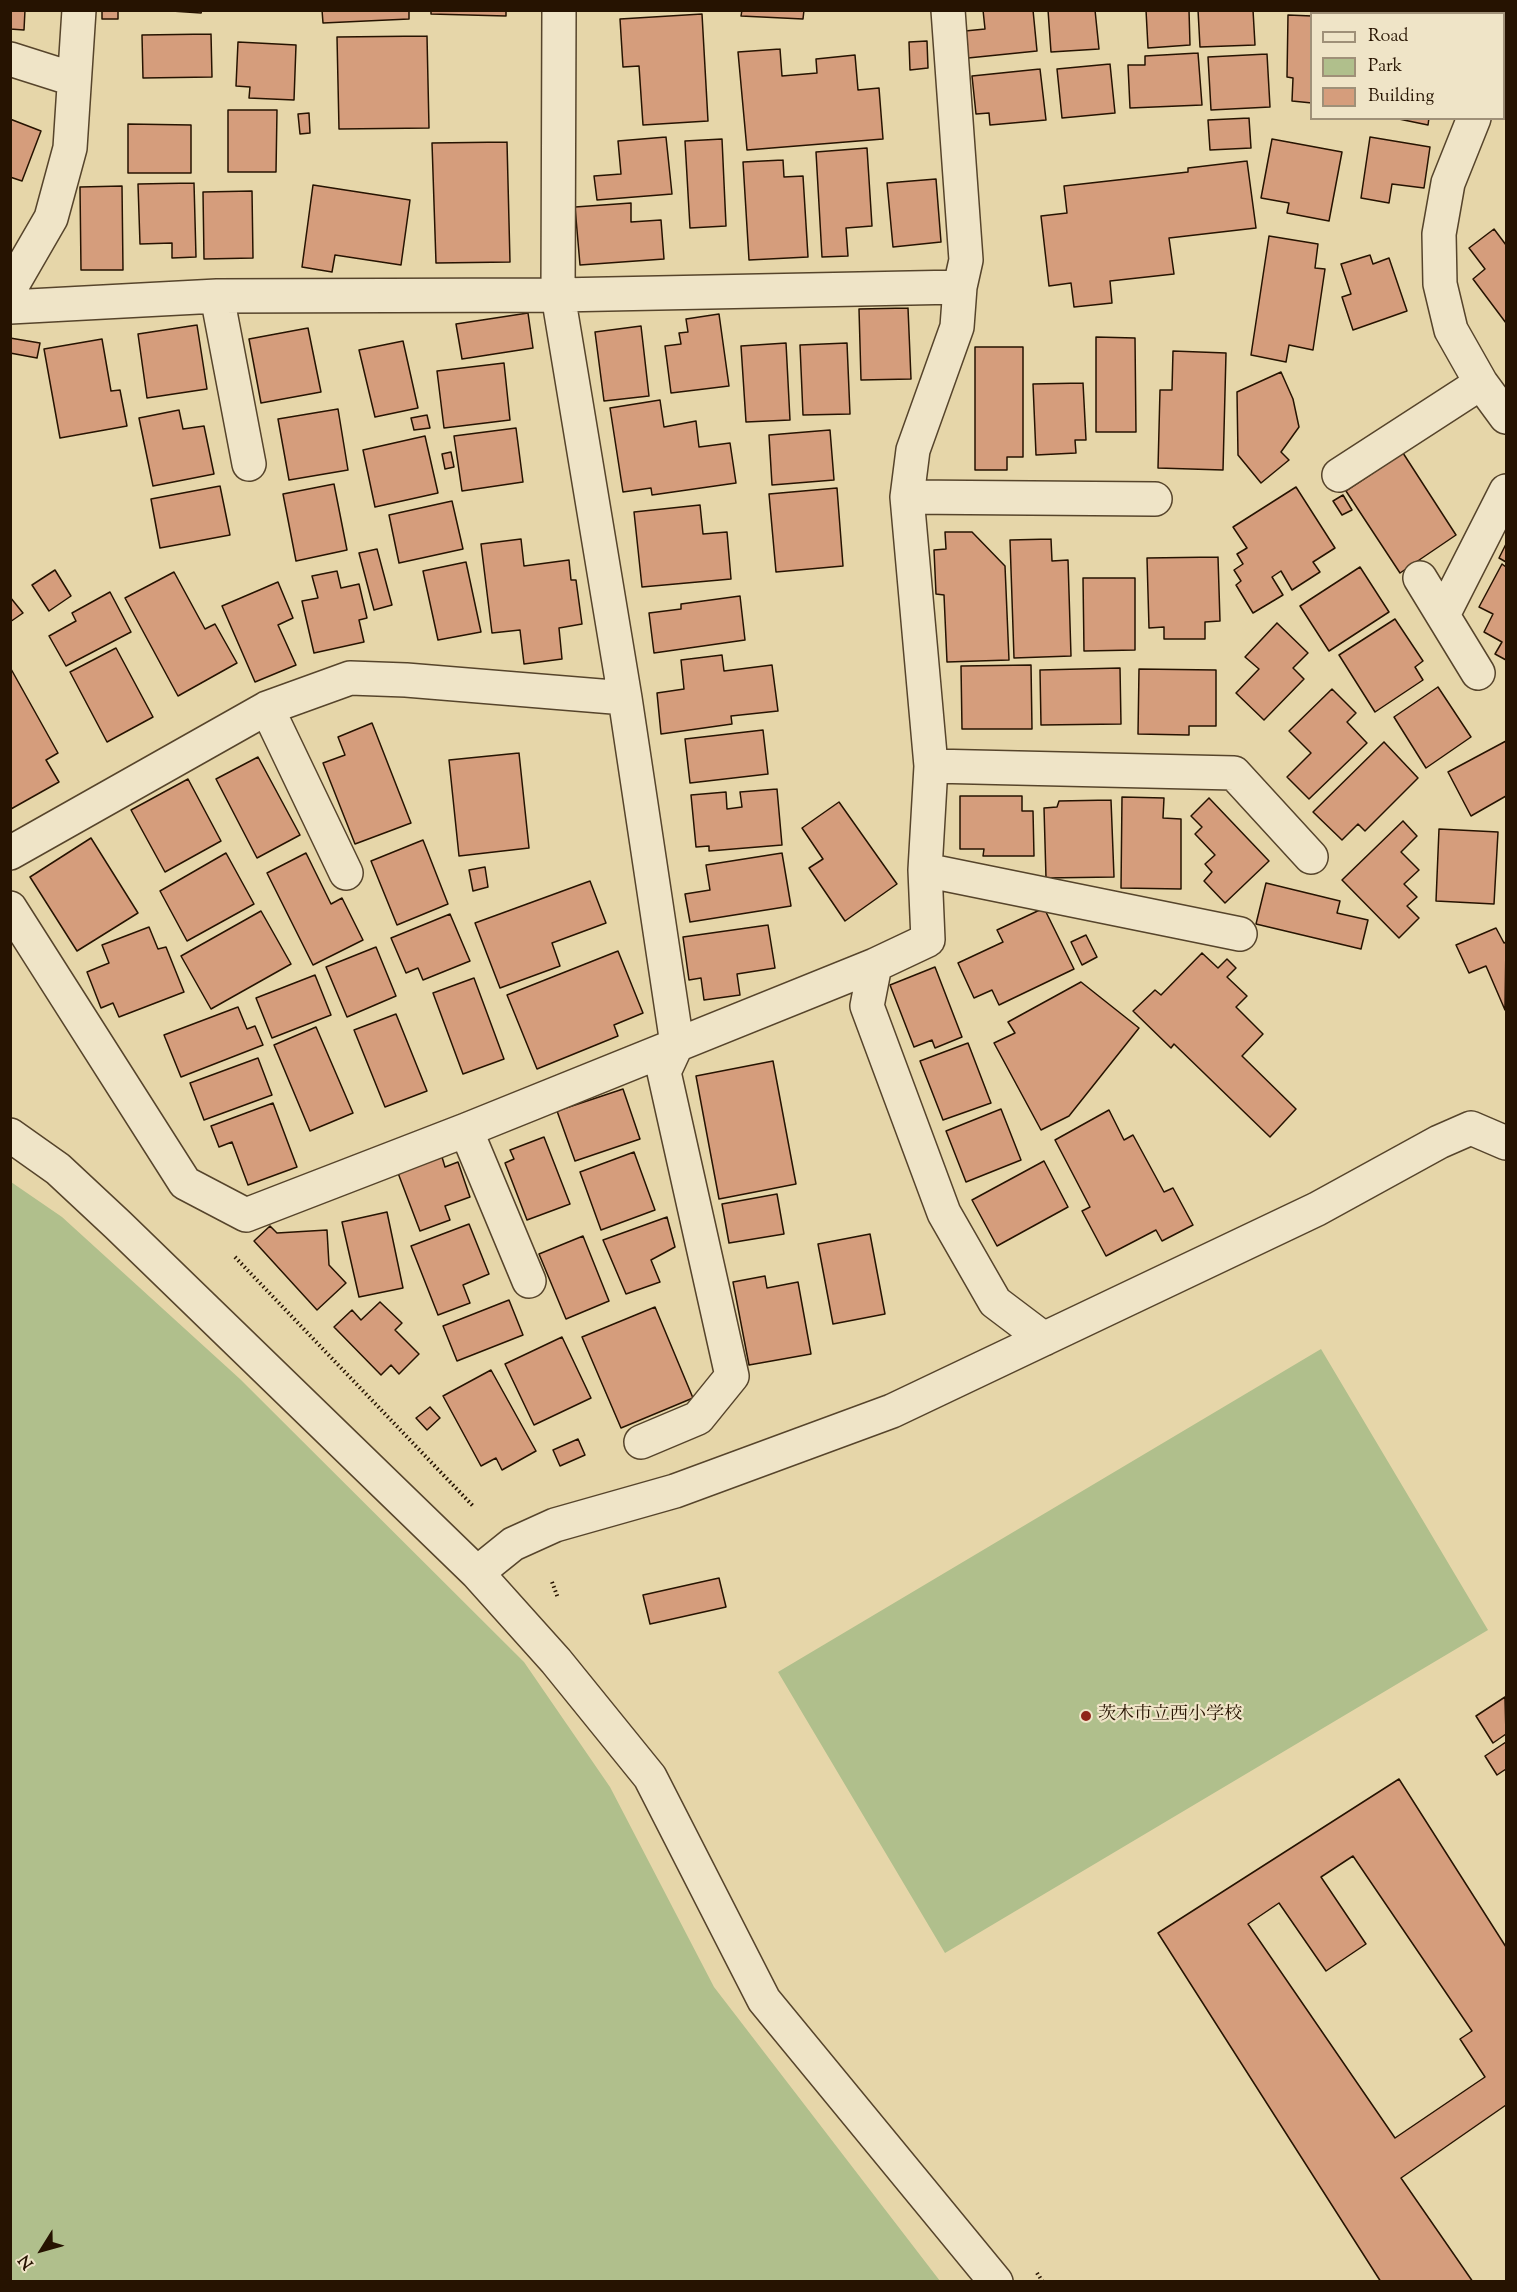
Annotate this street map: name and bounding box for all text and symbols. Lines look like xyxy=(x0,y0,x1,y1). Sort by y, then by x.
legend xyxy=(1310,12,1505,120)
text: Road xyxy=(1368,24,1408,50)
text: Park xyxy=(1368,54,1402,80)
text: Building xyxy=(1368,84,1434,110)
place label: 茨木市立西小学校 xyxy=(1098,1705,1242,1727)
marker: 茨木市立西小学校 xyxy=(1079,1709,1093,1723)
north arrow xyxy=(12,2220,72,2280)
text: N xyxy=(14,2249,40,2273)

